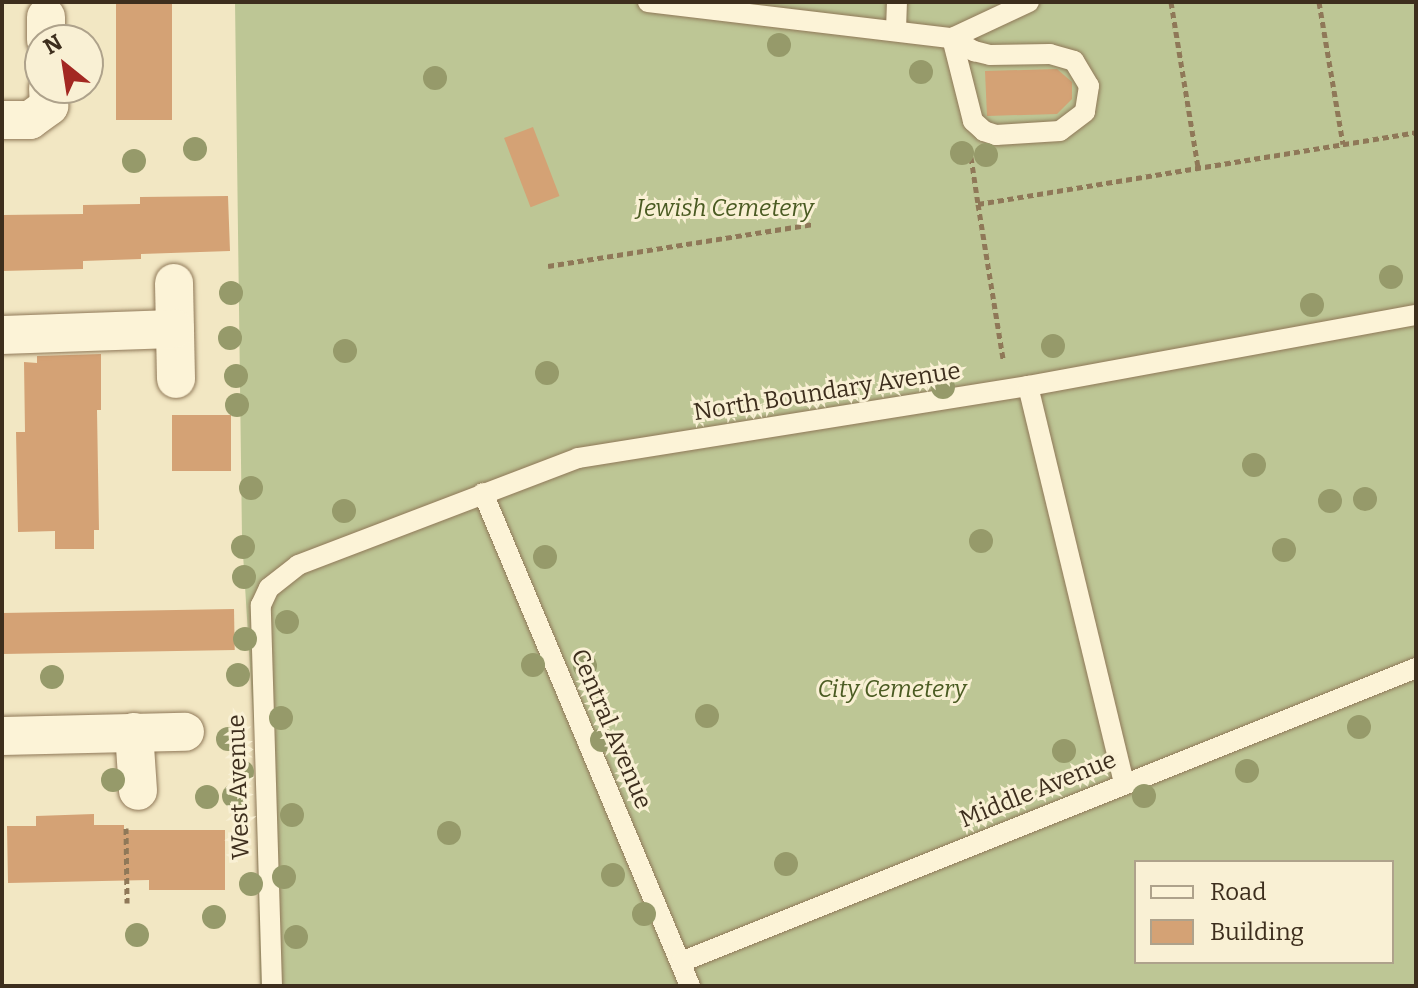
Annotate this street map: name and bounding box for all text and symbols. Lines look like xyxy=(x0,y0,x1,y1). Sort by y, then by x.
north arrow xyxy=(24,24,104,104)
text: N xyxy=(39,29,67,60)
park label: Jewish Cemetery xyxy=(636,195,814,223)
street label: North Boundary Avenue xyxy=(691,357,963,427)
street label: Central Avenue xyxy=(564,645,658,813)
park label: City Cemetery xyxy=(818,676,966,704)
street label: West Avenue xyxy=(222,714,256,860)
street label: Middle Avenue xyxy=(956,746,1120,834)
legend xyxy=(1134,860,1394,964)
text: Road xyxy=(1210,878,1266,906)
text: Building xyxy=(1210,918,1304,946)

